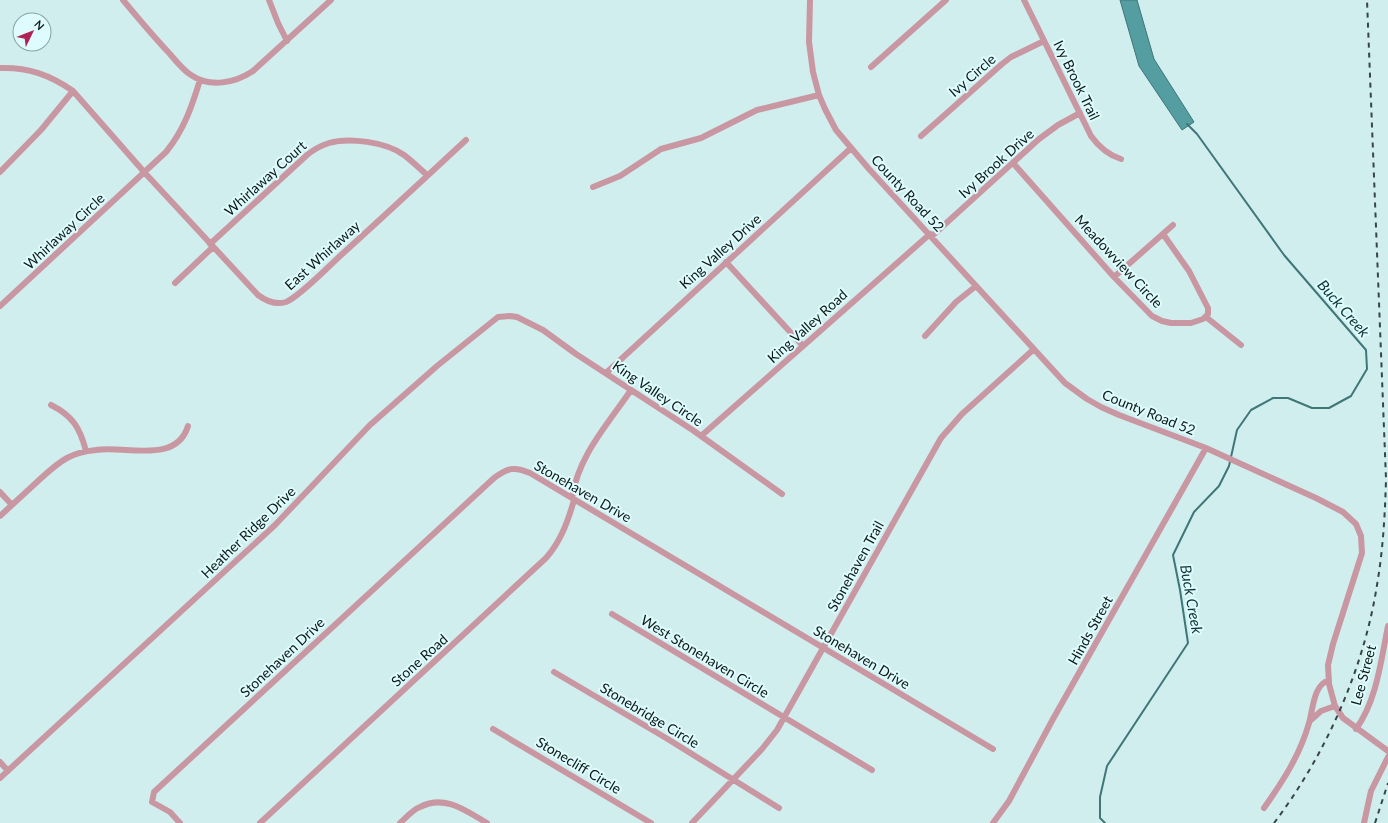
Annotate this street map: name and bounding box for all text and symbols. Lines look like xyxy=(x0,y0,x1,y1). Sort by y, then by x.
north arrow xyxy=(12,12,52,52)
text: N xyxy=(32,17,47,32)
street label: Ivy Brook Trail xyxy=(1050,37,1104,123)
street label: Ivy Circle xyxy=(945,50,999,100)
street label: Ivy Brook Drive xyxy=(955,125,1037,201)
street label: Whirlaway Court xyxy=(221,137,309,219)
street label: County Road 52 xyxy=(868,151,948,235)
street label: Whirlaway Circle xyxy=(20,189,108,273)
street label: King Valley Drive xyxy=(676,210,764,292)
street label: Meadowview Circle xyxy=(1072,211,1166,311)
street label: East Whirlaway xyxy=(281,216,364,293)
water label: Buck Creek xyxy=(1314,276,1374,341)
street label: King Valley Road xyxy=(764,286,850,366)
street label: King Valley Circle xyxy=(610,356,706,430)
street label: County Road 52 xyxy=(1100,386,1198,438)
street label: Stonehaven Drive xyxy=(531,456,635,526)
street label: Heather Ridge Drive xyxy=(197,483,299,581)
street label: Stonehaven Trail xyxy=(823,518,887,614)
water label: Buck Creek xyxy=(1177,563,1207,636)
street label: Hinds Street xyxy=(1064,593,1116,667)
street label: West Stonehaven Circle xyxy=(638,611,772,701)
street label: Stonehaven Drive xyxy=(236,614,328,700)
street label: Stonehaven Drive xyxy=(811,622,913,692)
street label: Stone Road xyxy=(387,630,451,690)
street label: Lee Street xyxy=(1347,643,1379,707)
street label: Stonebridge Circle xyxy=(597,679,703,751)
street label: Stonecliff Circle xyxy=(533,733,625,797)

